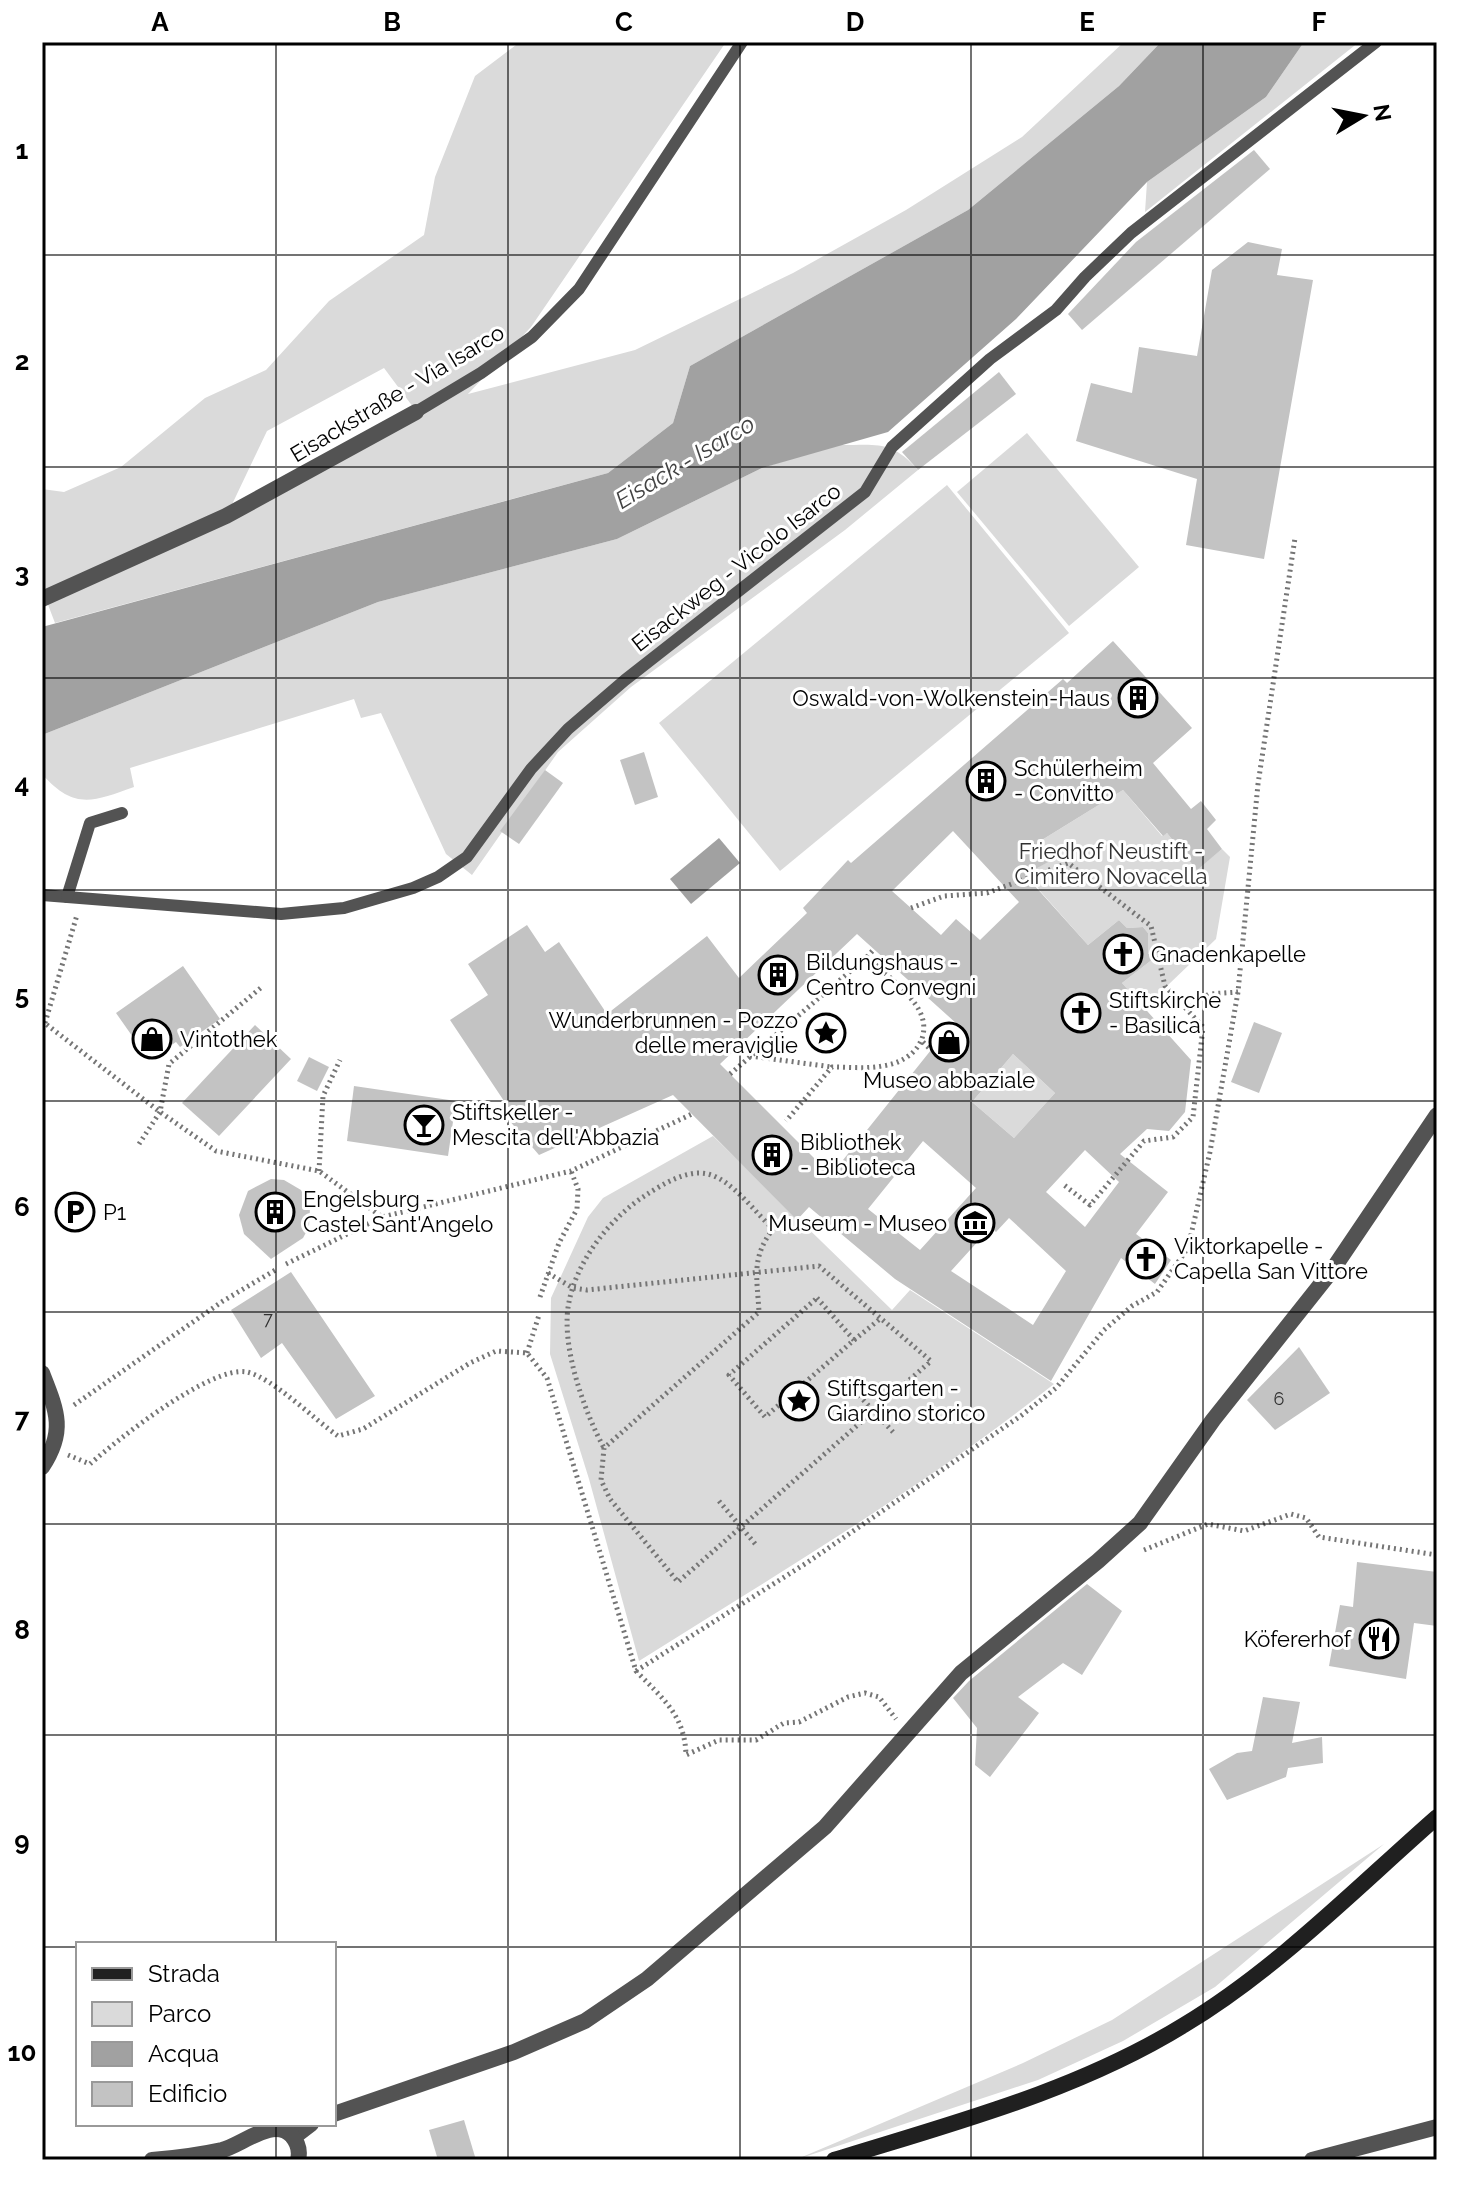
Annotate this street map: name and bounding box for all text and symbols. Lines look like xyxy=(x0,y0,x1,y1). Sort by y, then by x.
text: A xyxy=(151,7,169,37)
text: B xyxy=(383,7,401,37)
text: C xyxy=(615,7,633,37)
text: D xyxy=(846,7,864,37)
text: E xyxy=(1079,7,1095,37)
text: F xyxy=(1312,7,1327,37)
north arrow xyxy=(1323,76,1403,156)
text: N xyxy=(1368,102,1397,123)
text: 1 xyxy=(16,135,29,165)
street label: Eisackstraße - Via Isarco xyxy=(285,319,509,467)
text: 2 xyxy=(15,346,29,376)
water label: Eisack - Isarco xyxy=(610,409,760,515)
street label: Eisackweg - Vicolo Isarco xyxy=(626,477,846,657)
text: 3 xyxy=(15,558,29,588)
building icon: Oswald-von-Wolkenstein-Haus xyxy=(1117,677,1159,719)
place label: Oswald-von-Wolkenstein-Haus xyxy=(792,685,1110,711)
place label: Schülerheim - Convitto xyxy=(1014,755,1143,806)
building icon: Schülerheim - Convitto xyxy=(965,760,1007,802)
text: 4 xyxy=(15,769,29,799)
park label: Friedhof Neustift - Cimitero Novacella xyxy=(1015,838,1207,889)
church icon: Gnadenkapelle xyxy=(1102,933,1144,975)
place label: Gnadenkapelle xyxy=(1151,941,1306,967)
place label: Bildungshaus - Centro Convegni xyxy=(806,949,976,1000)
building icon: Bildungshaus - Centro Convegni xyxy=(757,954,799,996)
text: 5 xyxy=(15,980,29,1010)
place label: Stiftskirche - Basilica xyxy=(1109,987,1221,1038)
church icon: Stiftskirche - Basilica xyxy=(1060,992,1102,1034)
place label: Wunderbrunnen - Pozzo delle meraviglie xyxy=(549,1007,798,1058)
place icon: Wunderbrunnen - Pozzo delle meraviglie xyxy=(805,1012,847,1054)
shop icon: Vintothek xyxy=(131,1018,173,1060)
shop icon: Museo abbaziale xyxy=(928,1021,970,1063)
place label: Vintothek xyxy=(180,1026,278,1052)
place label: Museo abbaziale xyxy=(863,1067,1035,1093)
place label: Stiftskeller - Mescita dell'Abbazia xyxy=(452,1099,659,1150)
bar icon: Stiftskeller - Mescita dell'Abbazia xyxy=(403,1104,445,1146)
place label: Bibliothek - Biblioteca xyxy=(800,1129,916,1180)
building icon: Bibliothek - Biblioteca xyxy=(751,1134,793,1176)
place label: Engelsburg - Castel Sant'Angelo xyxy=(303,1186,493,1237)
parking icon: P1 xyxy=(54,1191,96,1233)
building icon: Engelsburg - Castel Sant'Angelo xyxy=(254,1191,296,1233)
text: 6 xyxy=(14,1192,30,1222)
place label: P1 xyxy=(103,1199,126,1225)
museum icon: Museum - Museo xyxy=(954,1202,996,1244)
place label: Museum - Museo xyxy=(768,1210,947,1236)
place label: Viktorkapelle - Capella San Vittore xyxy=(1174,1233,1368,1284)
church icon: Viktorkapelle - Capella San Vittore xyxy=(1125,1238,1167,1280)
house number: 7 xyxy=(263,1308,273,1329)
place label: Stiftsgarten - Giardino storico xyxy=(827,1375,985,1426)
place icon: Stiftsgarten - Giardino storico xyxy=(778,1380,820,1422)
house number: 6 xyxy=(1274,1388,1285,1409)
text: 7 xyxy=(15,1403,30,1433)
text: 8 xyxy=(14,1615,30,1645)
restaurant icon: Köfererhof xyxy=(1358,1618,1400,1660)
place label: Köfererhof xyxy=(1244,1626,1352,1652)
text: 9 xyxy=(14,1826,30,1856)
legend xyxy=(76,1942,336,2126)
text: Strada xyxy=(148,1959,220,1988)
text: Parco xyxy=(148,1999,211,2028)
text: 10 xyxy=(8,2037,36,2067)
text: Acqua xyxy=(148,2039,219,2068)
text: Edificio xyxy=(148,2079,227,2108)

